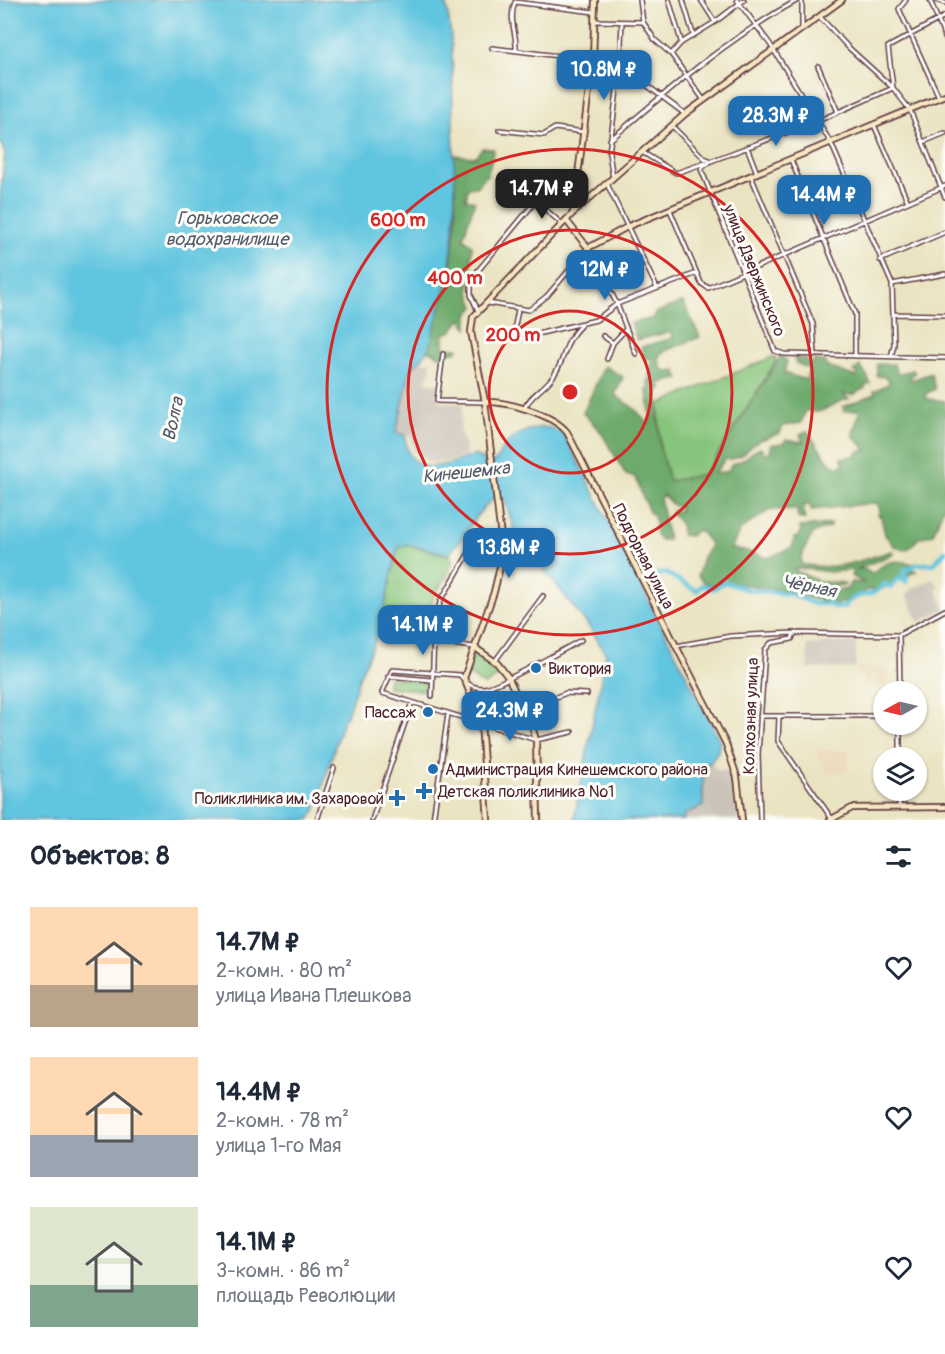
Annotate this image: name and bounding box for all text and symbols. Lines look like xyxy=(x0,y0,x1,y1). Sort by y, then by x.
pin: 10.8M ₽ xyxy=(549,50,659,101)
text: 10.8M ₽ xyxy=(571,57,637,82)
pin: 28.3M ₽ xyxy=(721,96,831,147)
text: 28.3M ₽ xyxy=(742,103,810,128)
pin: 14.7M ₽ xyxy=(487,169,597,220)
pin: 14.4M ₽ xyxy=(769,175,879,226)
text: 14.7M ₽ xyxy=(509,176,575,201)
text: 14.4M ₽ xyxy=(791,182,857,207)
street label: улица Дзержинского xyxy=(718,201,790,340)
water label: Горьковское водохранилище xyxy=(166,207,290,251)
text: 600 m xyxy=(371,209,425,232)
pin: 12M ₽ xyxy=(563,250,647,301)
text: 12M ₽ xyxy=(580,257,630,282)
text: 400 m xyxy=(428,267,482,290)
text: 200 m xyxy=(486,324,540,347)
centre of rings xyxy=(560,382,580,402)
water label: Волга xyxy=(158,394,190,443)
water label: Кинешемка xyxy=(421,456,512,489)
street label: Подгорная улица xyxy=(608,500,678,613)
pin: 13.8M ₽ xyxy=(454,528,564,579)
text: 13.8M ₽ xyxy=(477,535,541,560)
water label: Чёрная xyxy=(780,570,840,604)
pin: 14.1M ₽ xyxy=(368,605,478,656)
text: 14.1M ₽ xyxy=(392,612,454,637)
street label: Колхозная улица xyxy=(739,657,763,775)
place label: Виктория xyxy=(548,659,611,679)
marker: Виктория xyxy=(529,661,543,675)
north arrow xyxy=(873,681,927,735)
map controls xyxy=(873,681,927,801)
pin: 24.3M ₽ xyxy=(455,691,565,742)
text: 24.3M ₽ xyxy=(475,698,545,723)
place label: Пассаж xyxy=(365,703,417,723)
marker: Пассаж xyxy=(421,705,435,719)
button: layers xyxy=(873,747,927,801)
place label: Администрация Кинешемского района xyxy=(445,760,708,780)
marker: Администрация Кинешемского района xyxy=(426,762,440,776)
marker: Детская поликлиника №1 xyxy=(415,782,433,800)
place label: Детская поликлиника №1 xyxy=(437,782,614,802)
place label: Поликлиника им. Захаровой xyxy=(195,789,384,809)
marker: Поликлиника им. Захаровой xyxy=(388,789,406,807)
text: Объектов: 8 xyxy=(30,840,169,872)
icon: filters xyxy=(882,840,915,873)
text: 14.7M ₽ xyxy=(216,926,301,958)
icon: home xyxy=(78,931,150,1003)
icon: heart xyxy=(882,951,915,984)
text: 2-комн. · 80 m² xyxy=(216,958,352,983)
text: улица Ивана Плешкова xyxy=(216,983,412,1008)
text: 14.4M ₽ xyxy=(216,1076,302,1108)
icon: home xyxy=(78,1081,150,1153)
icon: heart xyxy=(882,1101,915,1134)
text: 2-комн. · 78 m² xyxy=(216,1108,349,1133)
text: улица 1-го Мая xyxy=(216,1133,341,1158)
text: 14.1M ₽ xyxy=(216,1226,297,1258)
icon: home xyxy=(78,1231,150,1303)
icon: heart xyxy=(882,1251,915,1284)
text: 3-комн. · 86 m² xyxy=(216,1258,350,1283)
text: площадь Революции xyxy=(216,1283,395,1308)

